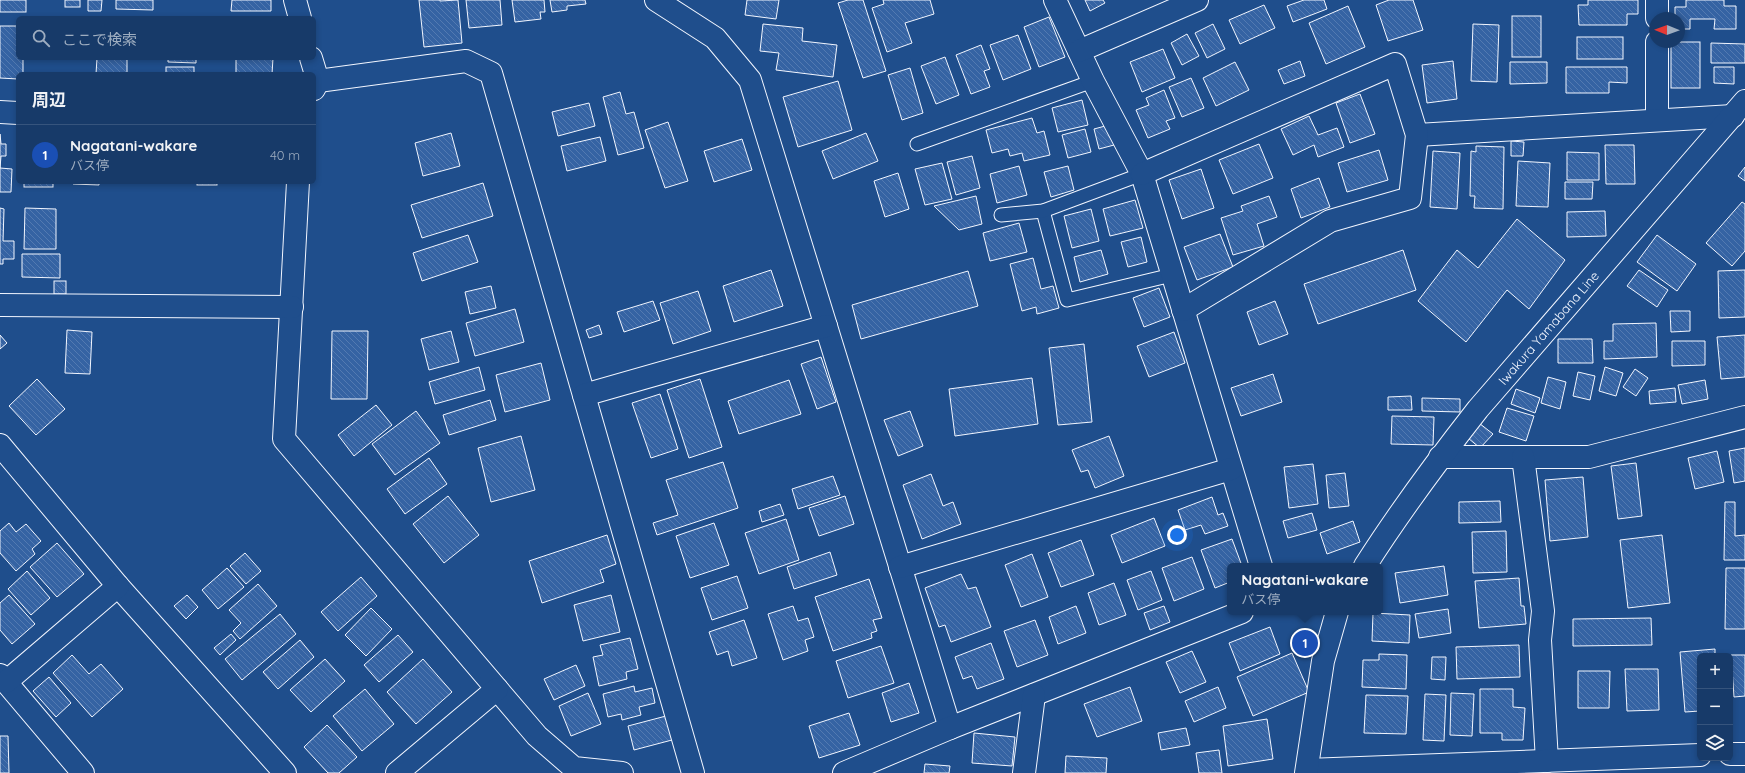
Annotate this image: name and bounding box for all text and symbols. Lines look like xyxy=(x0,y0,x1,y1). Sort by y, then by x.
north arrow xyxy=(1649,12,1685,48)
search box xyxy=(16,16,316,60)
icon: search xyxy=(30,27,52,49)
text: ここで検索 xyxy=(62,30,137,49)
text: 周辺 xyxy=(32,89,66,110)
text: Nagatani-wakare xyxy=(70,136,197,155)
text: 1 xyxy=(42,147,48,163)
text: 40 m xyxy=(270,147,300,163)
text: バス停 xyxy=(70,157,109,173)
street label: Iwakura Yamabana Line xyxy=(1495,268,1602,388)
your location xyxy=(1167,525,1187,545)
popup xyxy=(1227,563,1383,615)
text: Nagatani-wakare xyxy=(1241,570,1369,589)
text: バス停 xyxy=(1241,591,1280,607)
pin: 1 xyxy=(1292,628,1318,658)
map controls xyxy=(1697,653,1733,761)
button: + xyxy=(1697,653,1733,689)
button: − xyxy=(1697,689,1733,725)
button: layers xyxy=(1697,725,1733,761)

